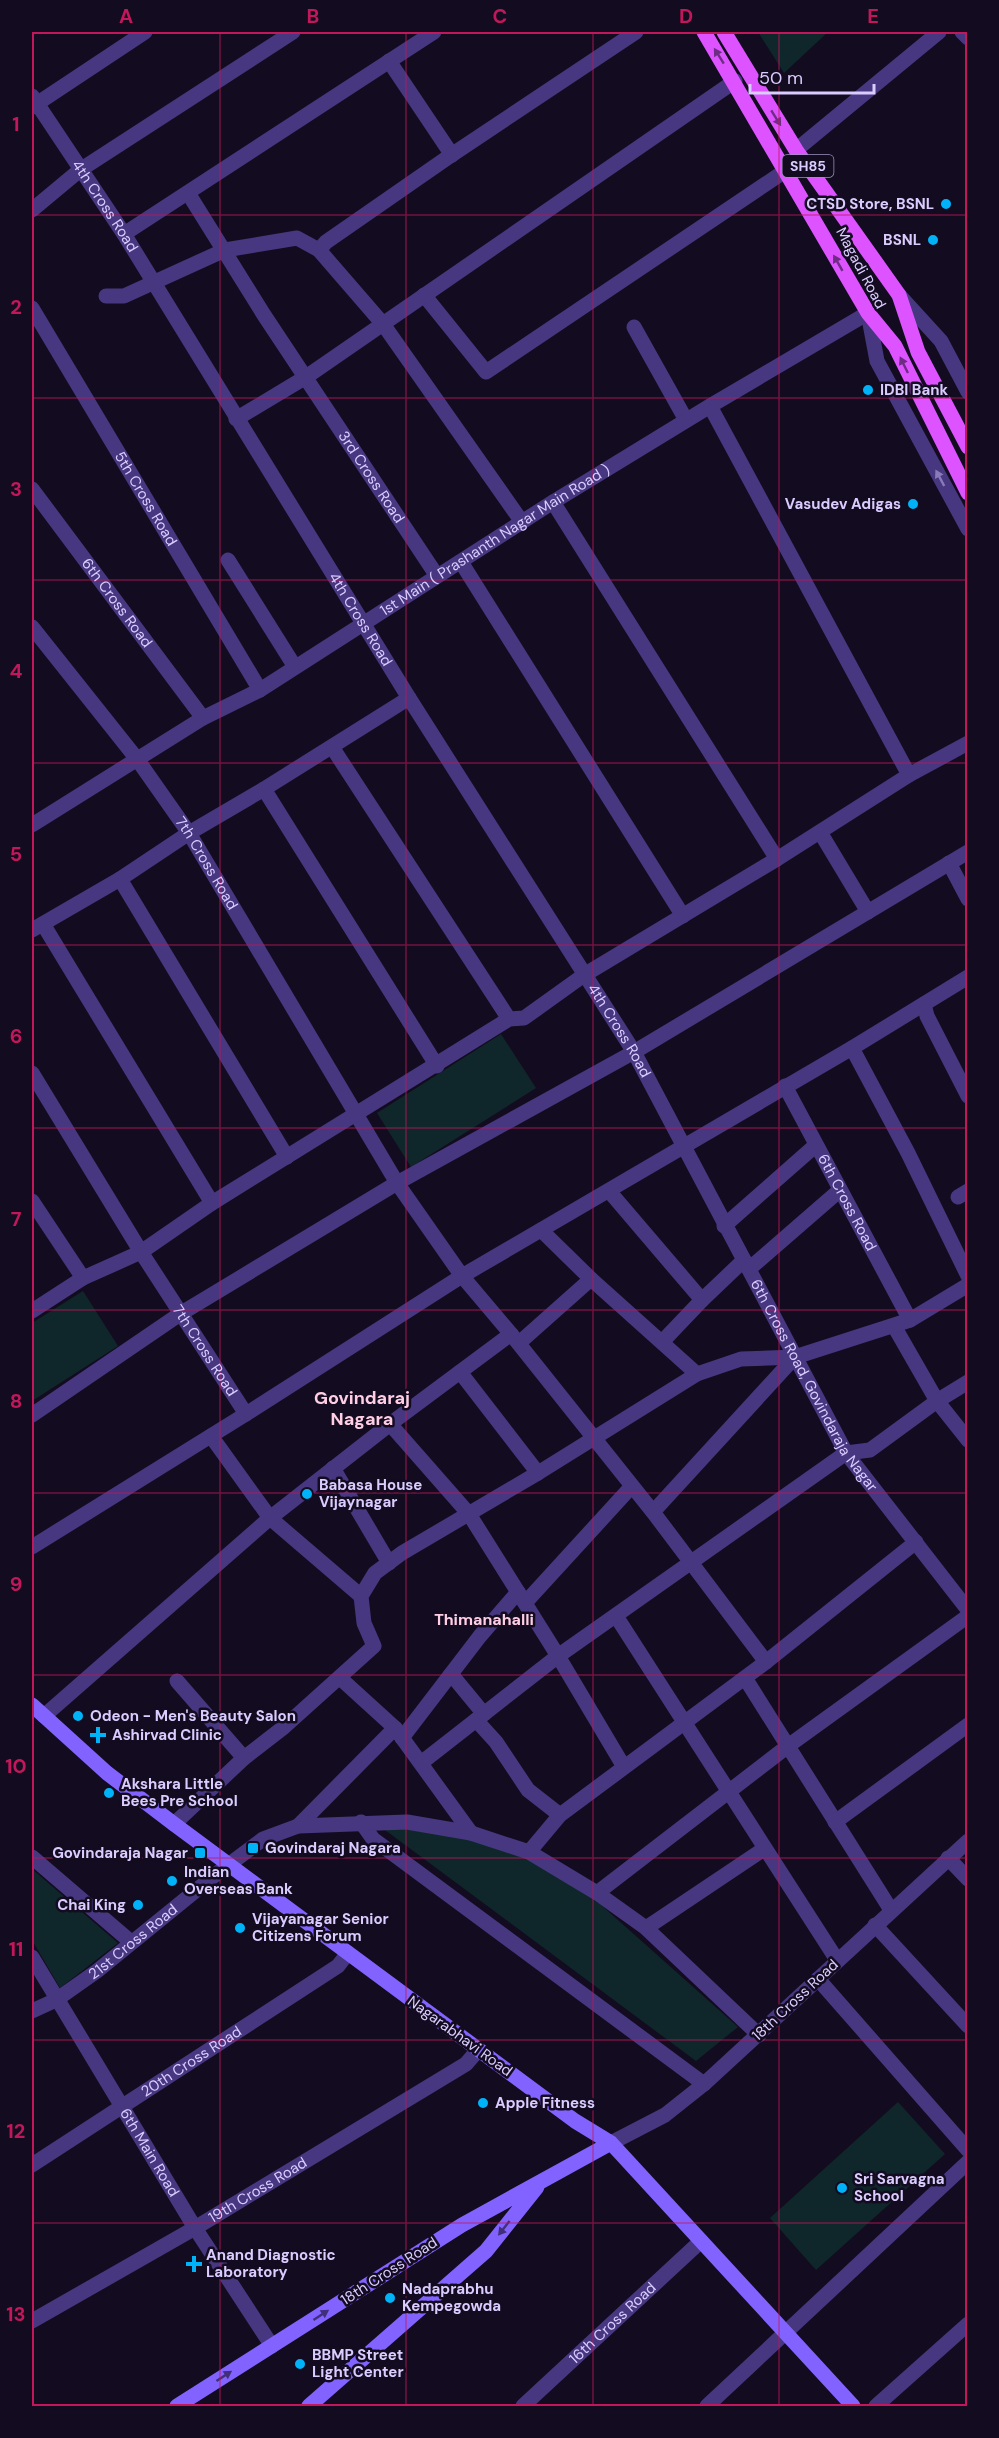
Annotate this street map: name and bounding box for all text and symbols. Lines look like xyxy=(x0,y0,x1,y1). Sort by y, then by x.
text: A xyxy=(119,3,133,29)
text: B xyxy=(307,3,319,29)
text: C xyxy=(493,3,507,29)
text: D xyxy=(679,3,693,29)
text: E xyxy=(867,3,879,29)
one-way arrow xyxy=(714,48,725,64)
scale bar xyxy=(750,57,874,95)
text: 50 m xyxy=(759,66,803,90)
one-way arrow xyxy=(771,109,782,126)
text: 1 xyxy=(12,111,20,137)
road number: SH85 xyxy=(782,155,834,177)
street label: 4th Cross Road xyxy=(67,156,143,256)
place label: CTSD Store, BSNL xyxy=(806,194,934,214)
marker: CTSD Store, BSNL xyxy=(939,197,953,211)
street label: Magadi Road xyxy=(831,224,891,312)
place label: BSNL xyxy=(883,230,921,250)
marker: BSNL xyxy=(926,233,940,247)
one-way arrow xyxy=(834,254,844,271)
text: 2 xyxy=(10,294,22,320)
one-way arrow xyxy=(900,357,909,374)
place label: IDBI Bank xyxy=(880,380,948,400)
marker: IDBI Bank xyxy=(861,383,875,397)
street label: 3rd Cross Road xyxy=(334,427,409,527)
street label: 5th Cross Road xyxy=(110,448,182,550)
street label: 1st Main ( Prashanth Nagar Main Road ) xyxy=(376,460,614,620)
one-way arrow xyxy=(935,469,945,486)
text: 3 xyxy=(10,476,22,502)
place label: Vasudev Adigas xyxy=(785,494,901,514)
marker: Vasudev Adigas xyxy=(906,497,920,511)
street label: 6th Cross Road xyxy=(77,554,157,652)
street label: 4th Cross Road xyxy=(324,569,397,670)
text: 4 xyxy=(10,658,23,684)
street label: 7th Cross Road xyxy=(171,813,242,913)
text: 5 xyxy=(10,841,22,867)
street label: 4th Cross Road xyxy=(583,980,656,1081)
text: 6 xyxy=(10,1023,22,1049)
street label: 6th Cross Road xyxy=(813,1151,881,1254)
text: 7 xyxy=(11,1206,22,1232)
street label: 6th Cross Road, Govindaraja Nagar xyxy=(746,1276,883,1496)
street label: 7th Cross Road xyxy=(168,1301,242,1400)
district label: Govindaraj Nagara xyxy=(314,1386,410,1431)
text: 8 xyxy=(10,1388,22,1414)
place label: Babasa House Vijaynagar xyxy=(319,1475,422,1512)
marker: Babasa House Vijaynagar xyxy=(300,1487,314,1501)
text: 9 xyxy=(10,1571,22,1597)
district label: Thimanahalli xyxy=(434,1609,534,1630)
place label: Odeon - Men's Beauty Salon xyxy=(90,1706,296,1726)
marker: Odeon - Men's Beauty Salon xyxy=(71,1709,85,1723)
place label: Ashirvad Clinic xyxy=(112,1725,222,1745)
marker: Ashirvad Clinic xyxy=(89,1726,107,1744)
text: 10 xyxy=(5,1753,27,1779)
place label: Akshara Little Bees Pre School xyxy=(121,1774,238,1811)
marker: Akshara Little Bees Pre School xyxy=(102,1786,116,1800)
place label: Govindaraj Nagara xyxy=(265,1838,401,1858)
marker: Govindaraj Nagara xyxy=(246,1841,260,1855)
place label: Govindaraja Nagar xyxy=(52,1843,188,1863)
marker: Govindaraja Nagar xyxy=(193,1846,207,1860)
place label: Indian Overseas Bank xyxy=(184,1862,293,1899)
marker: Indian Overseas Bank xyxy=(165,1874,179,1888)
place label: Chai King xyxy=(57,1895,126,1915)
marker: Chai King xyxy=(131,1898,145,1912)
street label: 21st Cross Road xyxy=(84,1899,182,1984)
place label: Vijayanagar Senior Citizens Forum xyxy=(252,1909,389,1946)
marker: Vijayanagar Senior Citizens Forum xyxy=(233,1921,247,1935)
text: 11 xyxy=(9,1936,23,1962)
street label: 18th Cross Road xyxy=(748,1955,842,2045)
street label: Nagarabhavi Road xyxy=(404,1991,516,2081)
street label: 20th Cross Road xyxy=(137,2021,245,2101)
place label: Apple Fitness xyxy=(495,2093,595,2113)
marker: Apple Fitness xyxy=(476,2096,490,2110)
street label: 6th Main Road xyxy=(115,2104,184,2200)
text: 12 xyxy=(7,2118,25,2144)
street label: 19th Cross Road xyxy=(205,2153,311,2227)
place label: Sri Sarvagna School xyxy=(854,2169,945,2206)
marker: Sri Sarvagna School xyxy=(835,2181,849,2195)
one-way arrow xyxy=(498,2221,510,2236)
street label: 18th Cross Road xyxy=(337,2232,441,2310)
place label: Anand Diagnostic Laboratory xyxy=(206,2245,336,2282)
marker: Anand Diagnostic Laboratory xyxy=(187,2257,201,2271)
street label: 16th Cross Road xyxy=(565,2278,660,2368)
place label: Nadaprabhu Kempegowda xyxy=(402,2279,501,2316)
marker: Nadaprabhu Kempegowda xyxy=(383,2291,397,2305)
text: 13 xyxy=(6,2301,26,2327)
one-way arrow xyxy=(313,2309,329,2320)
place label: BBMP Street Light Center xyxy=(312,2345,404,2382)
marker: BBMP Street Light Center xyxy=(293,2357,307,2371)
one-way arrow xyxy=(216,2371,233,2382)

